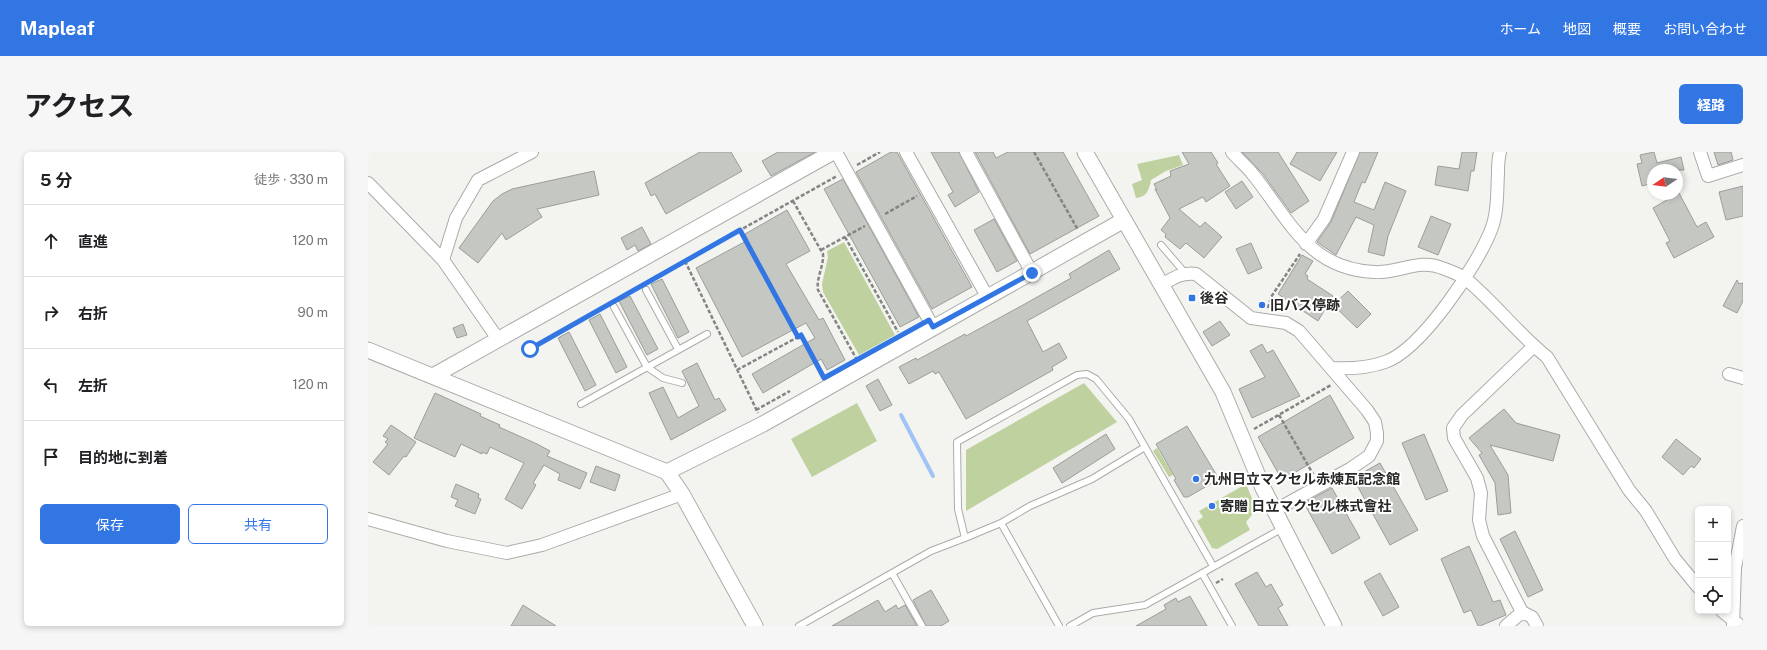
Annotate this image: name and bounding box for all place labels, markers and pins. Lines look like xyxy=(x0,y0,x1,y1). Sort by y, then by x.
place label: 後谷 xyxy=(1200,290,1229,306)
marker: 後谷 xyxy=(1187,293,1197,303)
place label: 旧バス停跡 xyxy=(1270,297,1340,313)
marker: 旧バス停跡 xyxy=(1257,300,1267,310)
place label: 九州日立マクセル赤煉瓦記念館 xyxy=(1204,471,1400,487)
marker: 九州日立マクセル赤煉瓦記念館 xyxy=(1191,474,1201,484)
place label: 寄贈 日立マクセル株式會社 xyxy=(1220,498,1391,514)
marker: 寄贈 日立マクセル株式會社 xyxy=(1207,501,1217,511)

